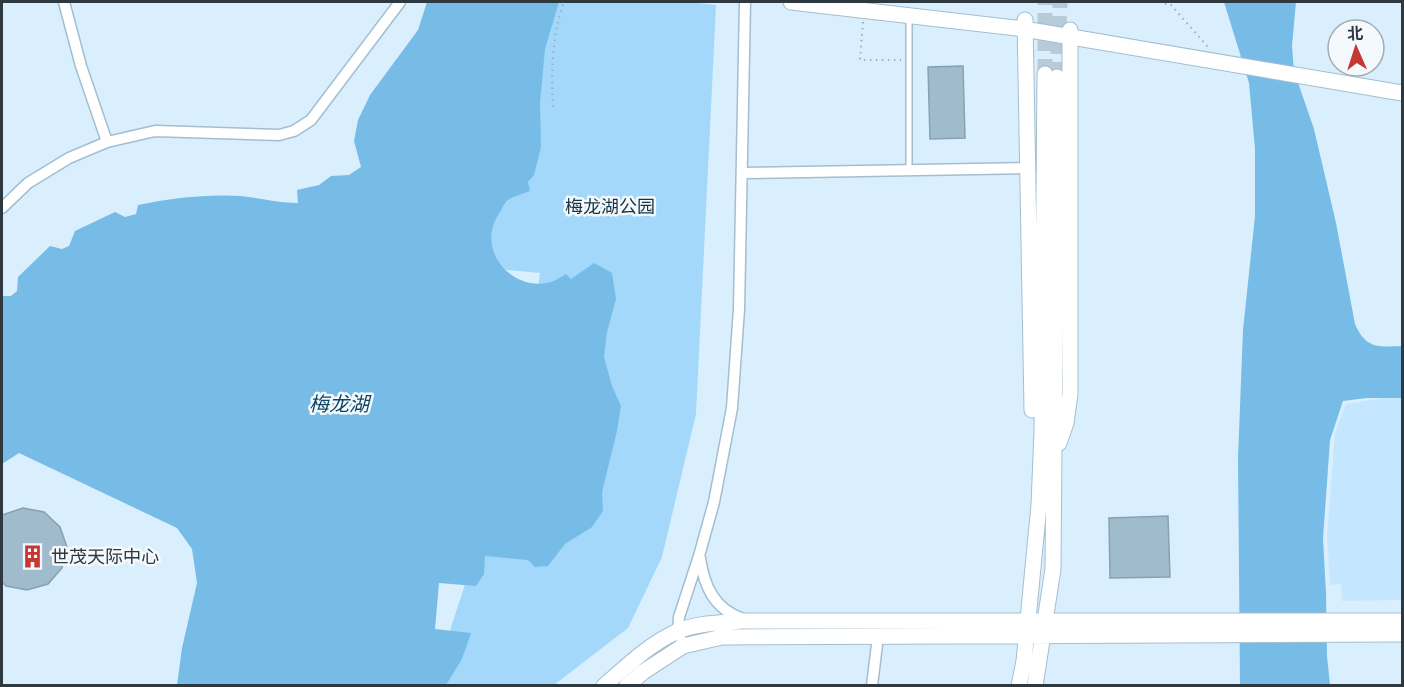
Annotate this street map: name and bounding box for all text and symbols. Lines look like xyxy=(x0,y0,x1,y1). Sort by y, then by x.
north arrow xyxy=(1326,18,1386,78)
text: 北 xyxy=(1347,24,1364,43)
park label: 梅龙湖公园 xyxy=(565,196,655,217)
water label: 梅龙湖 xyxy=(309,392,372,416)
building icon: 世茂天际中心 xyxy=(20,544,46,570)
place label: 世茂天际中心 xyxy=(51,546,159,567)

